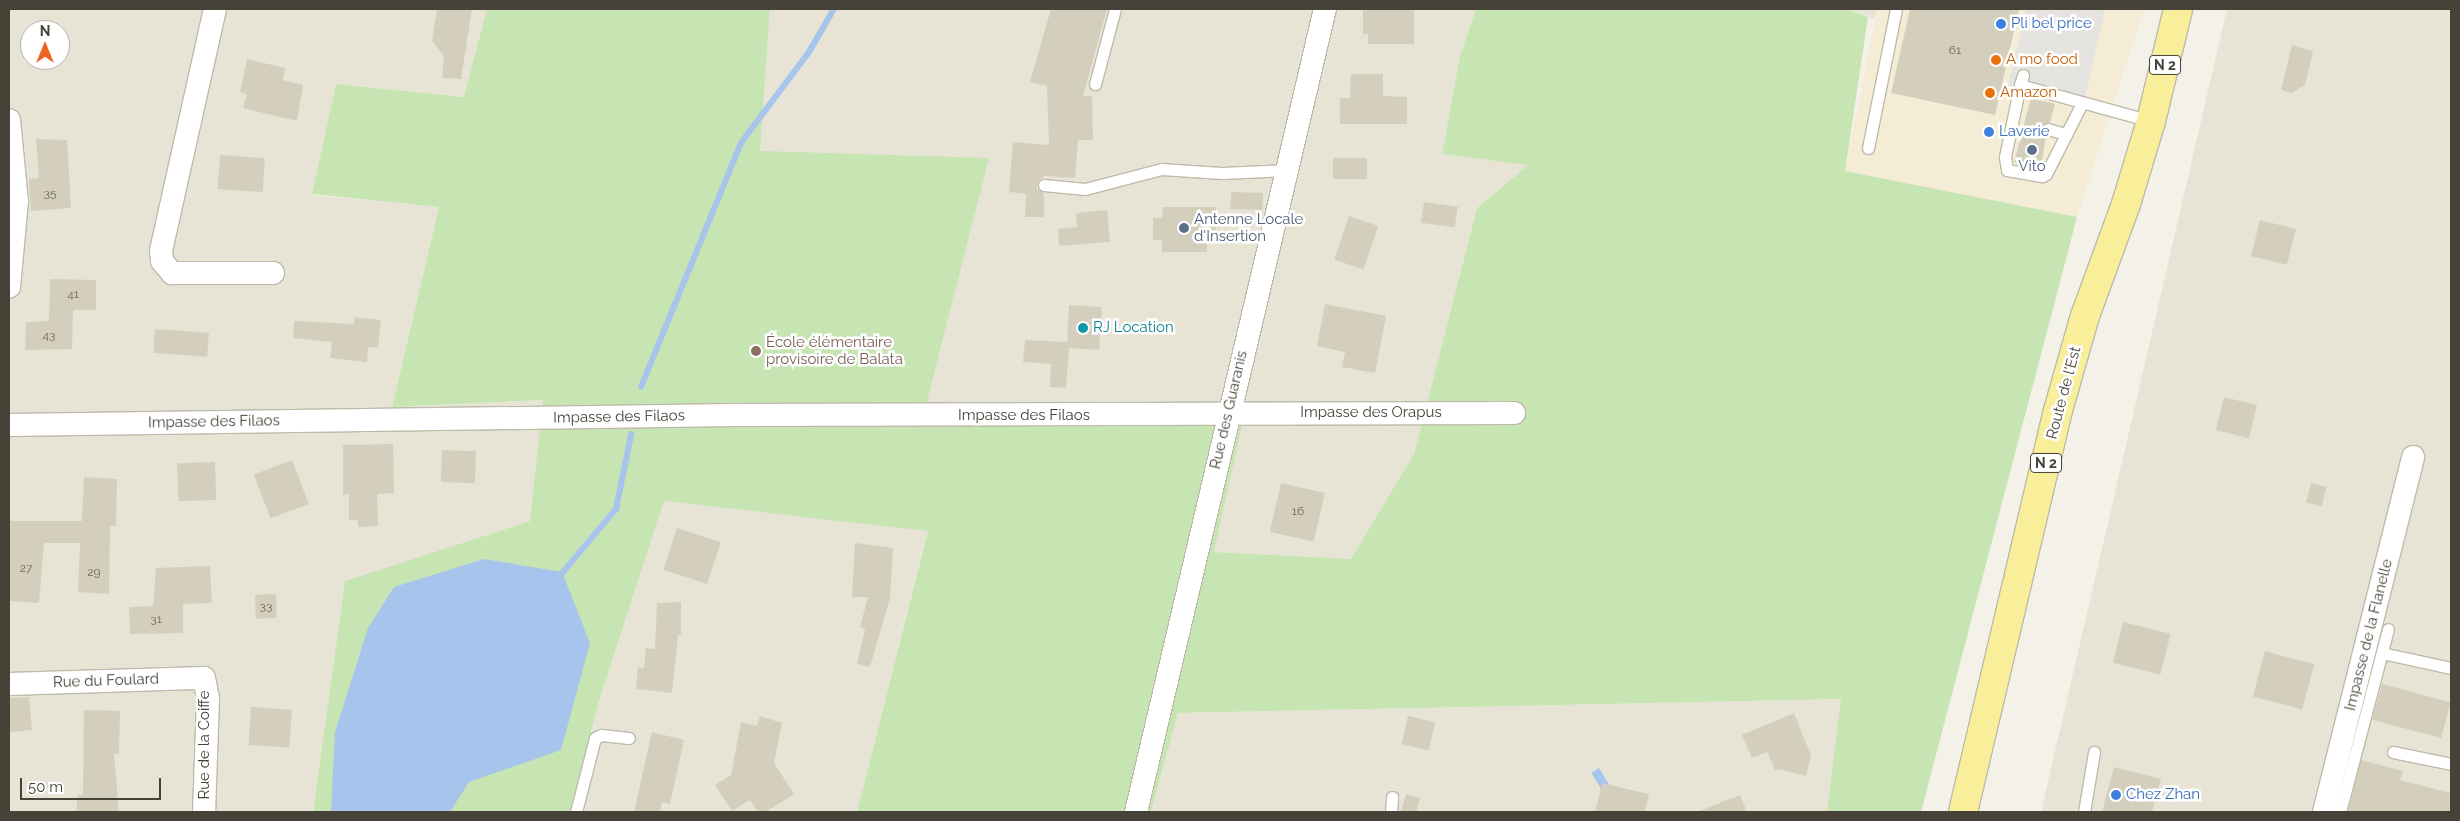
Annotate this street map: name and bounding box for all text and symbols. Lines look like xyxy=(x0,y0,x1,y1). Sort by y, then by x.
place label: Pli bel price xyxy=(2011,15,2092,33)
marker: Pli bel price xyxy=(1995,18,2007,30)
north arrow xyxy=(20,20,70,70)
text: N xyxy=(40,23,50,39)
house number: 61 xyxy=(1949,44,1961,58)
place label: A mo food xyxy=(2006,51,2078,69)
marker: A mo food xyxy=(1990,54,2002,66)
road number: N 2 xyxy=(2149,54,2181,76)
place label: Amazon xyxy=(2000,84,2057,102)
marker: Amazon xyxy=(1984,87,1996,99)
place label: Laverie xyxy=(1999,123,2050,141)
marker: Laverie xyxy=(1983,126,1995,138)
marker: Vito xyxy=(2026,144,2038,156)
place label: Vito xyxy=(2018,158,2046,176)
house number: 35 xyxy=(44,187,56,201)
place label: Antenne Locale d'Insertion xyxy=(1194,210,1303,245)
marker: Antenne Locale d'Insertion xyxy=(1178,222,1190,234)
house number: 41 xyxy=(67,288,79,302)
place label: RJ Location xyxy=(1093,319,1174,337)
marker: RJ Location xyxy=(1077,322,1089,334)
house number: 43 xyxy=(43,329,55,343)
place label: École élémentaire provisoire de Balata xyxy=(766,333,903,368)
marker: École élémentaire provisoire de Balata xyxy=(750,345,762,357)
street label: Route de l'Est xyxy=(2043,345,2085,441)
street label: Rue des Guaranis xyxy=(1207,349,1251,471)
street label: Impasse des Orapus xyxy=(1300,404,1442,422)
street label: Impasse des Filaos xyxy=(553,407,685,427)
street label: Impasse des Filaos xyxy=(958,407,1090,425)
street label: Impasse des Filaos xyxy=(148,412,280,432)
road number: N 2 xyxy=(2030,452,2062,474)
house number: 16 xyxy=(1292,505,1304,519)
street label: Impasse de la Flanelle xyxy=(2341,557,2397,713)
house number: 27 xyxy=(20,562,32,576)
house number: 29 xyxy=(87,566,101,580)
house number: 33 xyxy=(260,600,272,614)
house number: 31 xyxy=(150,613,162,627)
street label: Rue du Foulard xyxy=(53,670,159,692)
street label: Rue de la Coiffe xyxy=(196,690,214,800)
scale bar xyxy=(22,768,164,800)
text: 50 m xyxy=(28,778,63,796)
place label: Chez Zhan xyxy=(2126,786,2200,804)
marker: Chez Zhan xyxy=(2110,789,2122,801)

